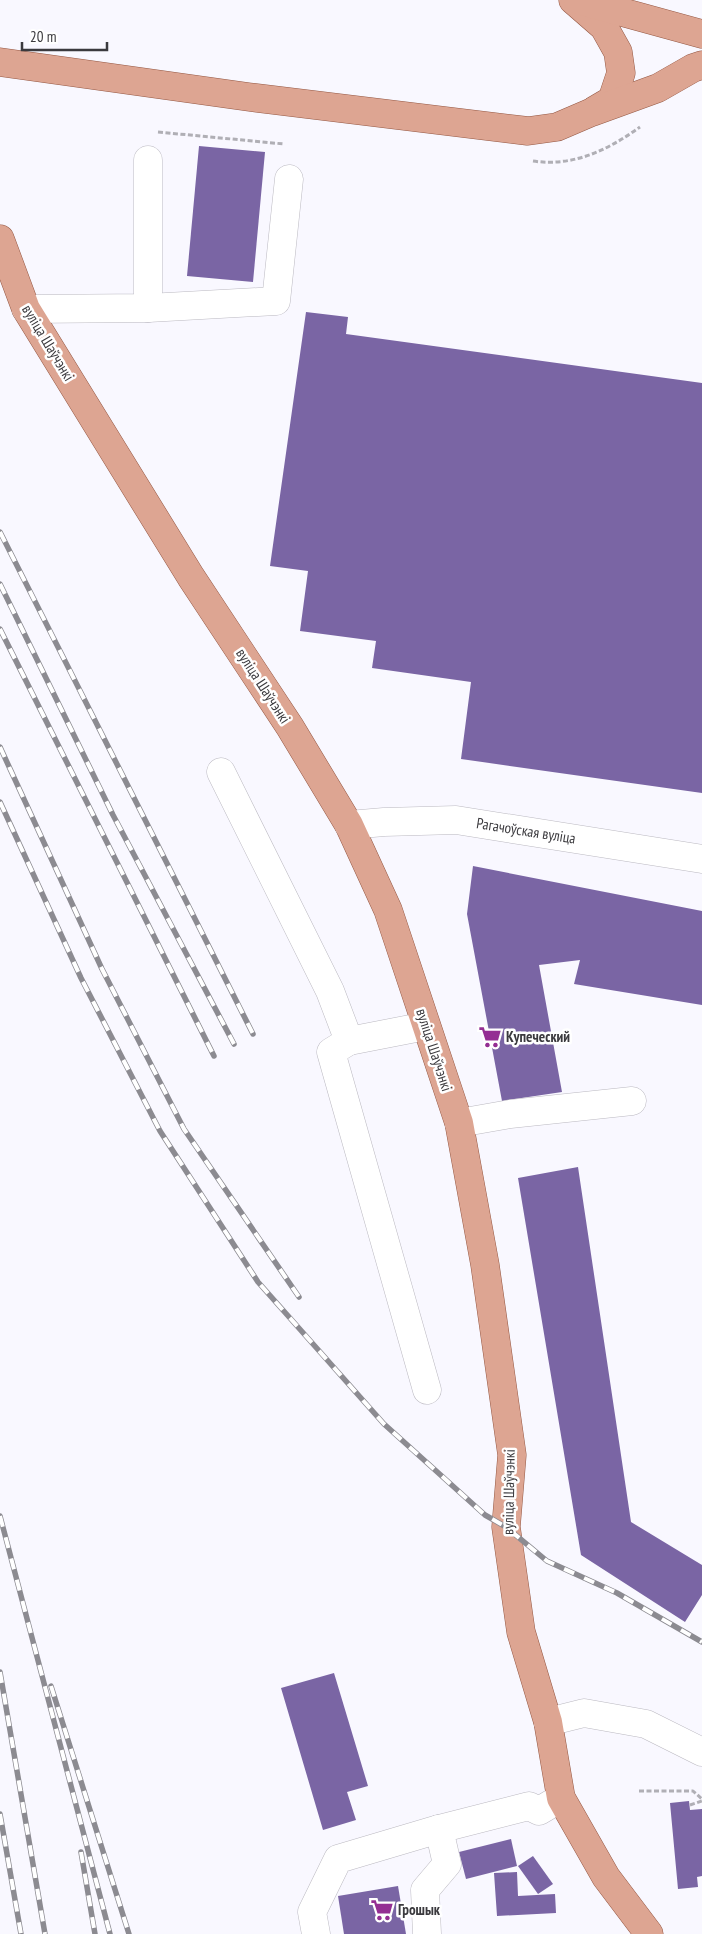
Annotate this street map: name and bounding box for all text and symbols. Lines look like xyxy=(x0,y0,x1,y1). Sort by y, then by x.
scale bar xyxy=(22,20,108,52)
text: 20 m xyxy=(30,27,56,46)
street label: вуліца Шаўчэнкі xyxy=(18,301,79,384)
street label: вуліца Шаўчэнкі xyxy=(232,645,295,727)
street label: Рагачоўская вуліца xyxy=(475,813,577,848)
street label: вуліца Шаўчэнкі xyxy=(412,1006,457,1094)
supermarket icon: Купеческий xyxy=(477,1024,503,1050)
place label: Купеческий xyxy=(506,1027,570,1046)
street label: вуліца Шаўчэнкі xyxy=(498,1449,519,1535)
supermarket icon: Грошык xyxy=(369,1897,395,1923)
place label: Грошык xyxy=(398,1900,441,1919)

